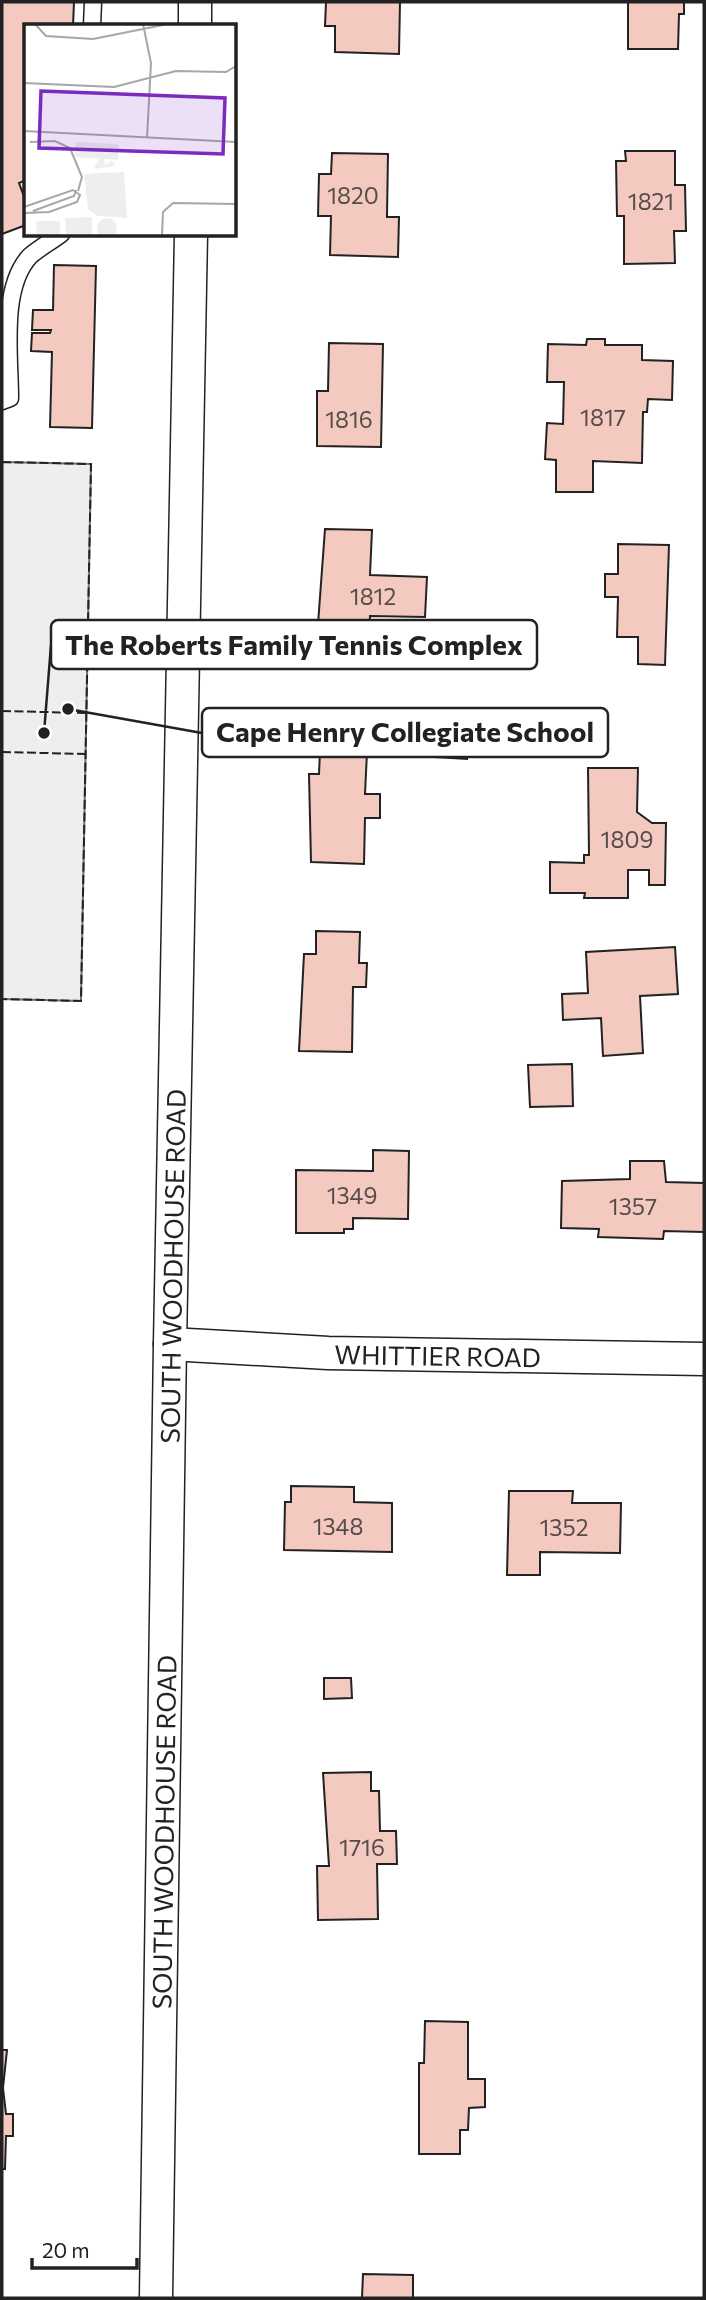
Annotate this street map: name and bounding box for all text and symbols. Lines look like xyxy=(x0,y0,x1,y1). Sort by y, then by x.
inset map xyxy=(24,24,236,236)
house number: 1820 xyxy=(327,181,379,209)
house number: 1821 xyxy=(628,187,674,215)
house number: 1817 xyxy=(580,403,626,431)
house number: 1816 xyxy=(325,405,373,433)
house number: 1812 xyxy=(350,582,396,610)
callout: The Roberts Family Tennis Complex xyxy=(51,620,537,669)
text: The Roberts Family Tennis Complex xyxy=(65,627,523,661)
callout: Cape Henry Collegiate School xyxy=(202,708,608,757)
text: Cape Henry Collegiate School xyxy=(216,714,594,748)
house number: 1809 xyxy=(601,825,653,853)
street label: SOUTH WOODHOUSE ROAD xyxy=(153,1089,190,1443)
house number: 1349 xyxy=(327,1181,377,1209)
house number: 1357 xyxy=(609,1192,657,1220)
street label: WHITTIER ROAD xyxy=(334,1338,541,1372)
house number: 1348 xyxy=(313,1512,363,1540)
house number: 1352 xyxy=(540,1513,588,1541)
street label: SOUTH WOODHOUSE ROAD xyxy=(145,1655,181,2009)
house number: 1716 xyxy=(339,1833,385,1861)
scale bar xyxy=(32,2226,136,2270)
text: 20 m xyxy=(42,2237,90,2262)

